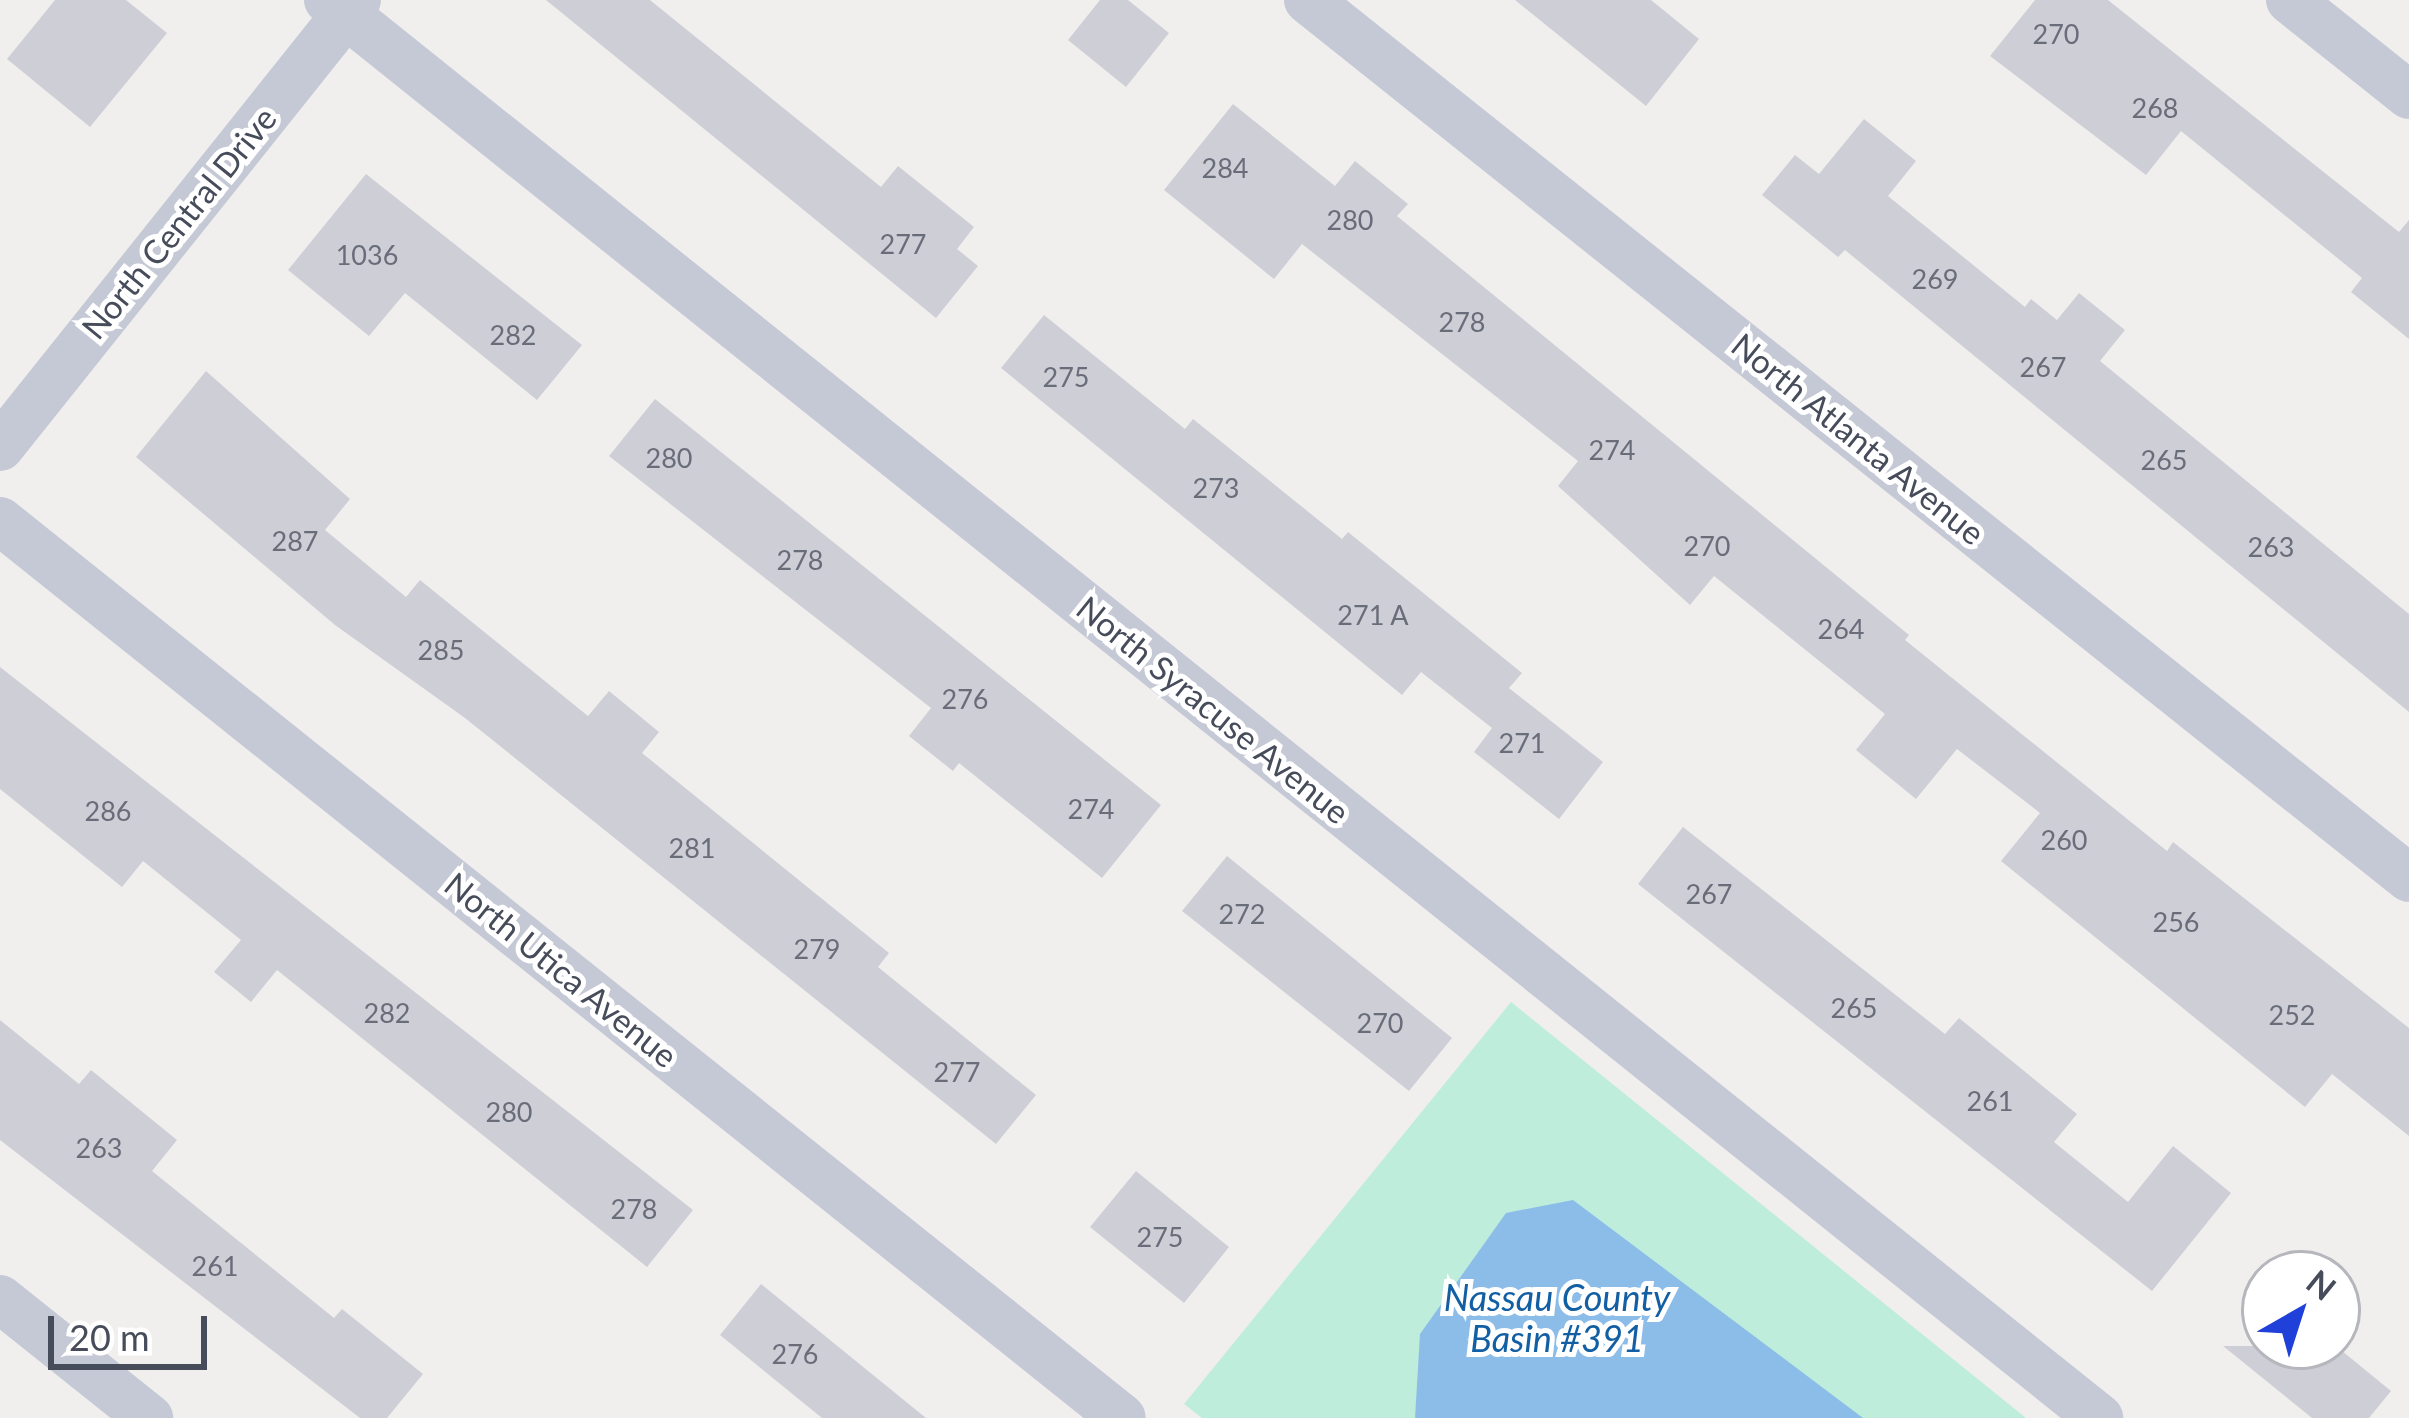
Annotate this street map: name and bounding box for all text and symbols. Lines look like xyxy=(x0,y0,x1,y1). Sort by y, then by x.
house number: 270 xyxy=(2033,18,2079,50)
house number: 268 xyxy=(2132,92,2178,124)
street label: North Central Drive xyxy=(74,99,284,347)
house number: 284 xyxy=(1202,152,1248,184)
house number: 280 xyxy=(1327,204,1373,236)
house number: 277 xyxy=(880,228,926,260)
house number: 1036 xyxy=(336,239,398,271)
house number: 269 xyxy=(1912,263,1958,295)
house number: 278 xyxy=(1439,306,1485,338)
house number: 282 xyxy=(490,319,536,351)
street label: North Atlanta Avenue xyxy=(1723,324,1993,554)
house number: 267 xyxy=(2020,351,2066,383)
house number: 275 xyxy=(1043,361,1089,393)
house number: 274 xyxy=(1589,434,1635,466)
house number: 280 xyxy=(646,442,692,474)
house number: 265 xyxy=(2141,444,2187,476)
house number: 273 xyxy=(1193,472,1239,504)
house number: 287 xyxy=(272,525,318,557)
house number: 270 xyxy=(1684,530,1730,562)
house number: 263 xyxy=(2248,531,2294,563)
house number: 278 xyxy=(777,544,823,576)
street label: North Syracuse Avenue xyxy=(1068,588,1358,832)
house number: 271 A xyxy=(1337,599,1409,631)
house number: 264 xyxy=(1818,613,1864,645)
house number: 285 xyxy=(418,634,464,666)
house number: 276 xyxy=(942,683,988,715)
house number: 271 xyxy=(1499,727,1545,759)
house number: 274 xyxy=(1068,793,1114,825)
house number: 286 xyxy=(85,795,131,827)
house number: 260 xyxy=(2041,824,2087,856)
house number: 281 xyxy=(669,832,715,864)
street label: North Utica Avenue xyxy=(437,864,685,1076)
house number: 267 xyxy=(1686,878,1732,910)
house number: 272 xyxy=(1219,898,1265,930)
house number: 256 xyxy=(2153,906,2199,938)
house number: 279 xyxy=(794,933,840,965)
house number: 265 xyxy=(1831,992,1877,1024)
house number: 282 xyxy=(364,997,410,1029)
house number: 252 xyxy=(2269,999,2315,1031)
house number: 270 xyxy=(1357,1007,1403,1039)
house number: 277 xyxy=(934,1056,980,1088)
house number: 261 xyxy=(1967,1085,2013,1117)
house number: 280 xyxy=(486,1096,532,1128)
house number: 263 xyxy=(76,1132,122,1164)
house number: 278 xyxy=(611,1193,657,1225)
house number: 275 xyxy=(1137,1221,1183,1253)
house number: 261 xyxy=(192,1250,238,1282)
north arrow xyxy=(2241,1250,2361,1370)
text: N xyxy=(2299,1261,2344,1308)
water label: Nassau County Basin #391 xyxy=(1444,1275,1670,1360)
scale bar xyxy=(54,1292,213,1366)
text: 20 m xyxy=(69,1315,150,1359)
house number: 276 xyxy=(772,1338,818,1370)

